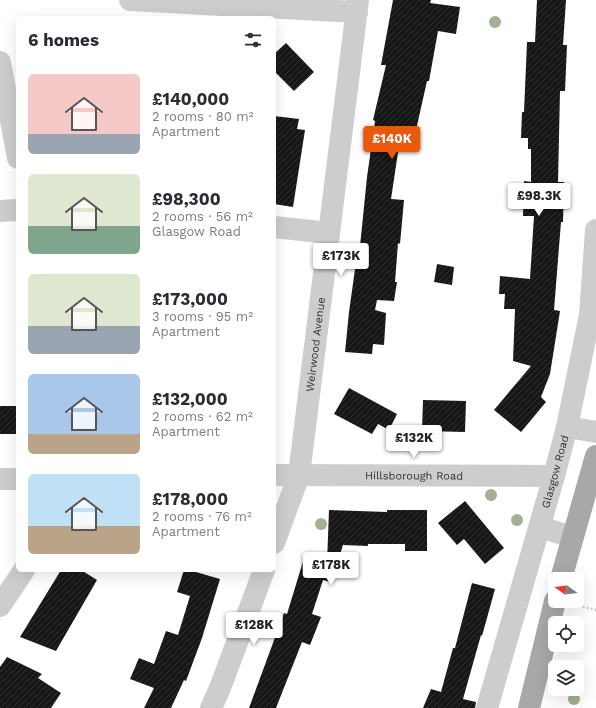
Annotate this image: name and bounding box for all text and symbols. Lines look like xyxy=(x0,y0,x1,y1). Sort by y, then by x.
icon: filters xyxy=(242,29,264,51)
text: 6 homes xyxy=(28,30,99,50)
text: £140,000 xyxy=(152,89,229,109)
icon: home xyxy=(60,90,108,138)
text: 2 rooms · 80 m² xyxy=(152,109,253,124)
text: Apartment xyxy=(152,124,220,139)
pin: £140K xyxy=(364,126,420,160)
text: £140K xyxy=(372,131,412,146)
pin: £98.3K xyxy=(506,183,572,217)
text: £98.3K xyxy=(517,188,561,203)
text: £98,300 xyxy=(152,189,221,209)
icon: home xyxy=(60,190,108,238)
text: 2 rooms · 56 m² xyxy=(152,209,253,224)
text: Glasgow Road xyxy=(152,224,241,239)
pin: £173K xyxy=(313,243,369,277)
text: £173K xyxy=(322,248,360,263)
text: £173,000 xyxy=(152,289,228,309)
icon: home xyxy=(60,290,108,338)
street label: Weirwood Avenue xyxy=(303,296,328,393)
text: 3 rooms · 95 m² xyxy=(152,309,253,324)
text: Apartment xyxy=(152,324,220,339)
text: £132,000 xyxy=(152,389,228,409)
icon: home xyxy=(60,390,108,438)
text: 2 rooms · 62 m² xyxy=(152,409,253,424)
text: Apartment xyxy=(152,424,220,439)
pin: £132K xyxy=(386,425,442,459)
text: £132K xyxy=(395,430,433,445)
street label: Glasgow Road xyxy=(539,434,572,510)
street label: Hillsborough Road xyxy=(365,469,463,483)
text: £178,000 xyxy=(152,489,228,509)
icon: home xyxy=(60,490,108,538)
text: 2 rooms · 76 m² xyxy=(152,509,252,524)
text: Apartment xyxy=(152,524,220,539)
pin: £178K xyxy=(303,552,359,586)
text: £178K xyxy=(312,557,350,572)
north arrow xyxy=(548,572,584,608)
map controls xyxy=(548,572,584,696)
pin: £128K xyxy=(226,612,282,646)
button: locate xyxy=(548,616,584,652)
text: £128K xyxy=(235,617,273,632)
button: layers xyxy=(548,660,584,696)

